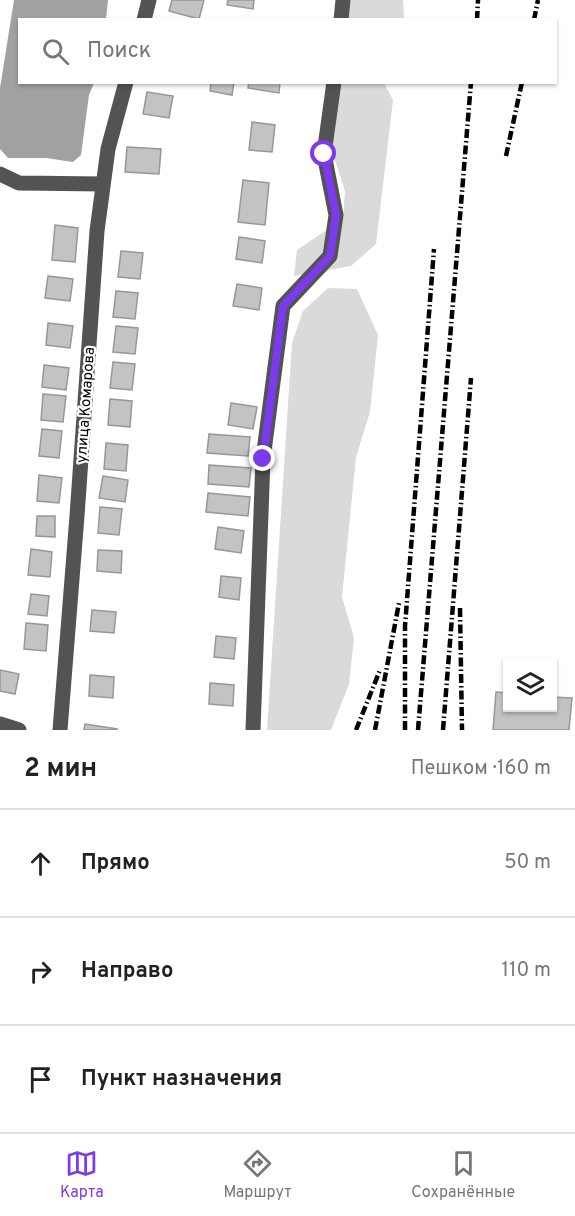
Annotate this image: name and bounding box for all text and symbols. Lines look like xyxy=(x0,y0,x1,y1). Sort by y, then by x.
search box xyxy=(18,18,557,84)
icon: search xyxy=(39,35,72,68)
text: Поиск xyxy=(87,38,151,65)
route start xyxy=(310,140,336,166)
street label: улица Комарова xyxy=(73,346,100,464)
route end xyxy=(249,445,275,471)
map controls xyxy=(503,658,557,712)
button: layers xyxy=(503,658,557,712)
text: 2 мин xyxy=(24,753,97,786)
text: Пешком · 160 m xyxy=(411,756,551,782)
icon: ahead xyxy=(24,847,57,880)
text: Прямо xyxy=(81,850,150,877)
text: 50 m xyxy=(504,850,551,876)
icon: right xyxy=(24,955,57,988)
text: Направо xyxy=(81,958,173,985)
text: 110 m xyxy=(502,958,551,984)
icon: arrive xyxy=(24,1063,57,1096)
text: Пункт назначения xyxy=(81,1066,282,1093)
tab: Карта xyxy=(60,1147,104,1203)
tab: Маршрут xyxy=(223,1147,292,1203)
tab: Сохранённые xyxy=(411,1147,515,1203)

